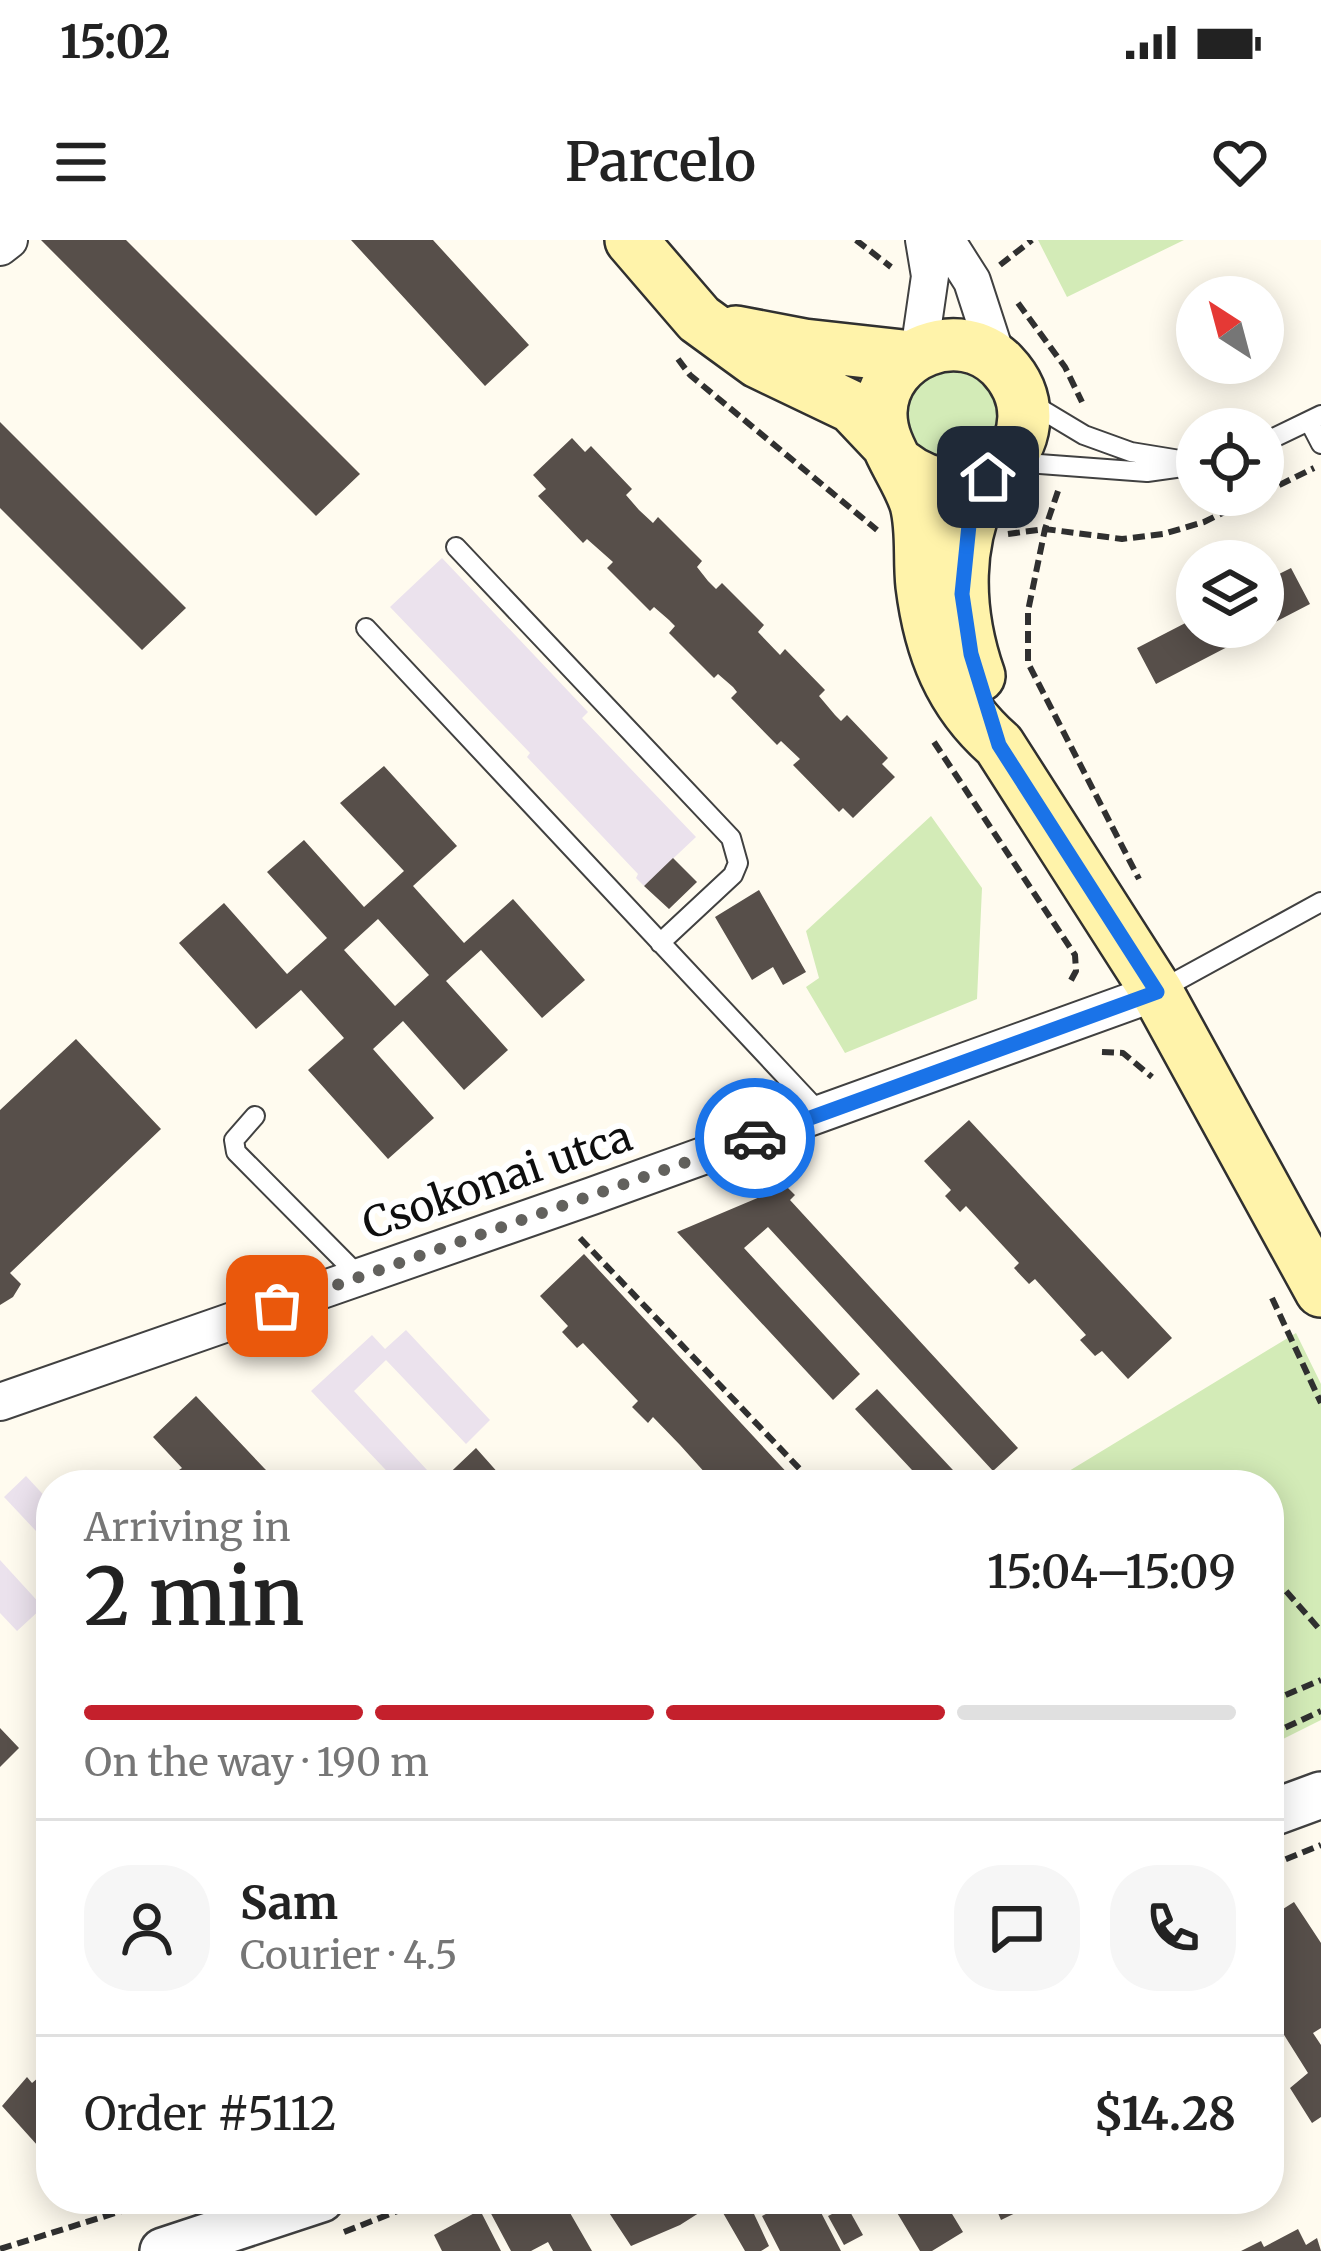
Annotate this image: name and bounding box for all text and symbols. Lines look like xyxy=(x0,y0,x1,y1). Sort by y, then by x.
text: 15:02 xyxy=(60,14,170,70)
text: Parcelo xyxy=(565,128,756,196)
icon: menu xyxy=(48,129,114,195)
icon: heart xyxy=(1207,129,1273,195)
north arrow xyxy=(1176,276,1284,384)
map controls xyxy=(1176,276,1284,648)
button: locate xyxy=(1176,408,1284,516)
pin xyxy=(937,426,1039,528)
icon: home xyxy=(955,444,1021,510)
button: layers xyxy=(1176,540,1284,648)
courier xyxy=(695,1078,815,1198)
icon: car xyxy=(722,1105,788,1171)
street label: Csokonai utca xyxy=(356,1110,638,1250)
pin xyxy=(226,1255,328,1357)
icon: bag xyxy=(244,1273,310,1339)
text: Arriving in xyxy=(84,1503,291,1552)
text: 15:04–15:09 xyxy=(987,1544,1236,1600)
text: 2 min xyxy=(84,1548,304,1646)
text: On the way · 190 m xyxy=(84,1738,429,1787)
button: person xyxy=(84,1865,210,1991)
button: chat xyxy=(954,1865,1080,1991)
button: phone xyxy=(1110,1865,1236,1991)
text: Sam xyxy=(240,1875,338,1931)
text: Courier · 4.5 xyxy=(240,1931,458,1980)
text: Order #5112 xyxy=(84,2086,337,2142)
text: $14.28 xyxy=(1093,2086,1236,2142)

